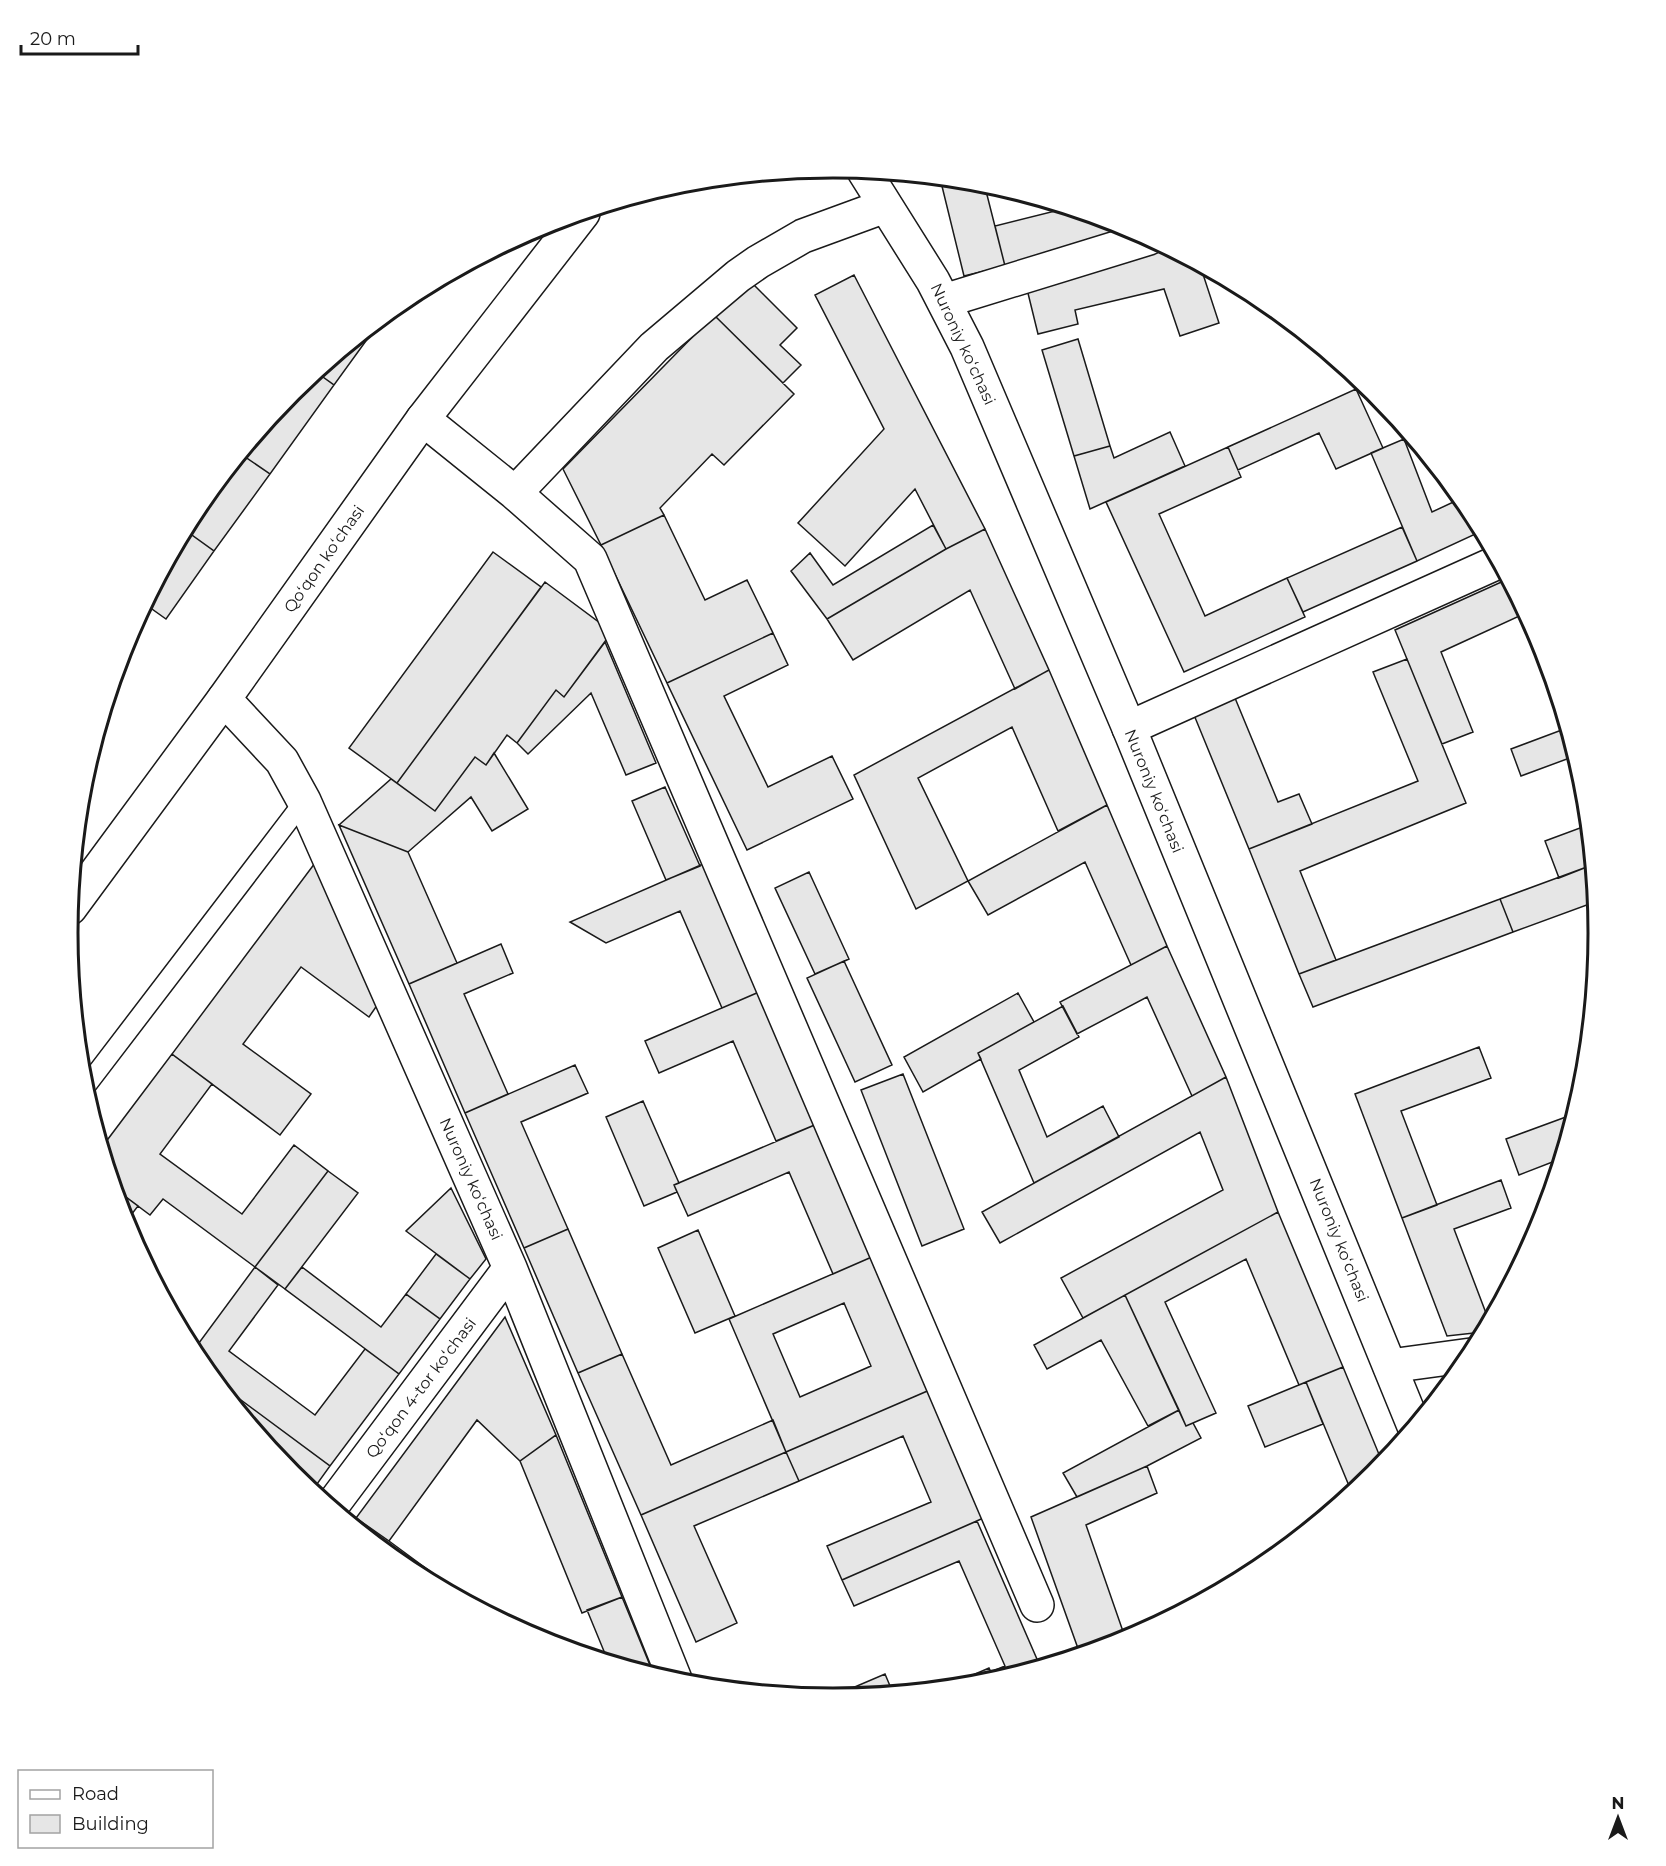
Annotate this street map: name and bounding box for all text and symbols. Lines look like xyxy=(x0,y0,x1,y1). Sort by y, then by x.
scale bar xyxy=(21,18,138,56)
text: 20 m xyxy=(30,28,76,50)
street label: Nuroniy koʻchasi xyxy=(927,280,999,408)
street label: Qoʻqon koʻchasi xyxy=(280,502,368,616)
street label: Nuroniy koʻchasi xyxy=(1120,726,1188,856)
street label: Nuroniy koʻchasi xyxy=(435,1115,507,1243)
street label: Nuroniy koʻchasi xyxy=(1305,1175,1373,1305)
street label: Qoʻqon 4-tor koʻchasi xyxy=(362,1314,480,1462)
legend xyxy=(18,1770,213,1848)
text: Road xyxy=(72,1783,119,1805)
north arrow xyxy=(1588,1788,1648,1848)
text: N xyxy=(1612,1794,1624,1813)
text: Building xyxy=(72,1813,149,1835)

